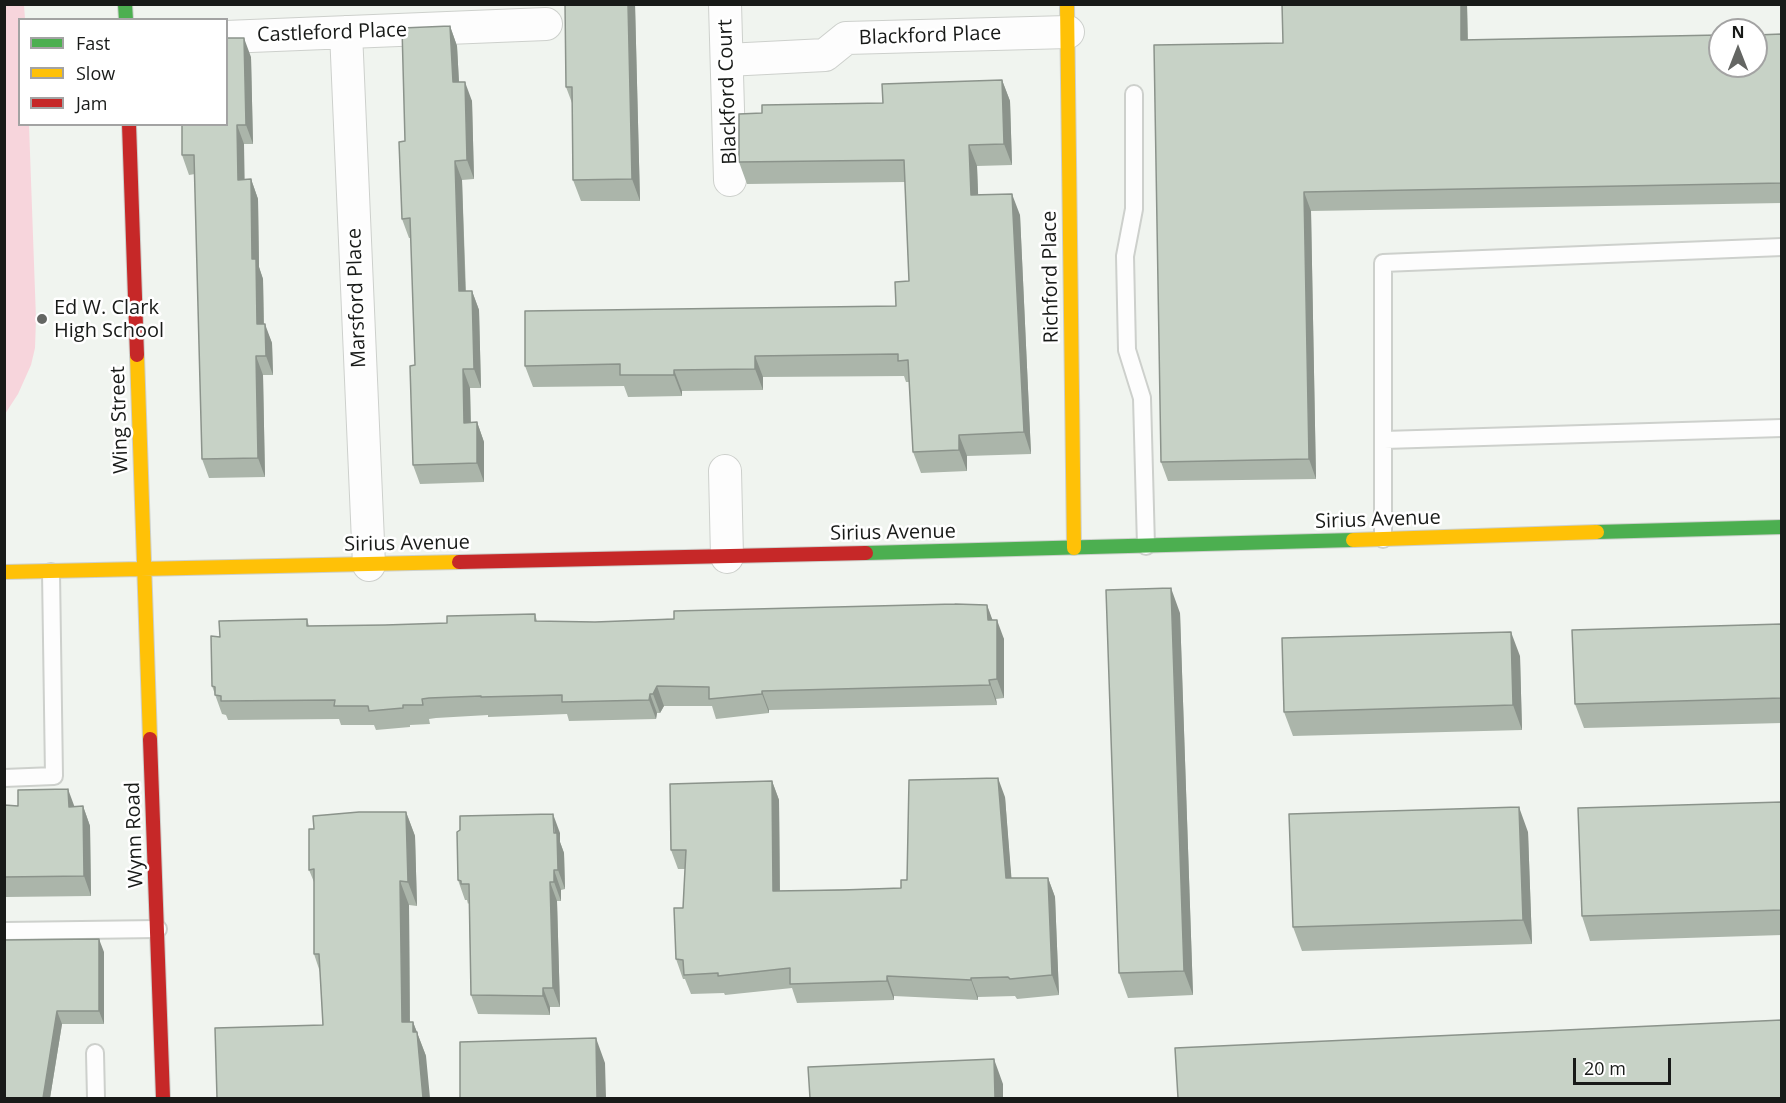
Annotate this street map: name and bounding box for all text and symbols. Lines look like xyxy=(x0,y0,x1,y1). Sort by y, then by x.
legend xyxy=(18,18,228,126)
street label: Castleford Place xyxy=(257,18,407,48)
north arrow xyxy=(1708,18,1768,78)
street label: Blackford Court xyxy=(713,19,743,165)
text: N xyxy=(1731,21,1745,43)
street label: Blackford Place xyxy=(858,22,1002,50)
text: Fast xyxy=(76,31,110,55)
text: Slow xyxy=(76,61,115,85)
text: Jam xyxy=(76,91,108,115)
street label: Richford Place xyxy=(1038,210,1064,344)
street label: Marsford Place xyxy=(343,228,371,368)
place label: Ed W. Clark High School xyxy=(54,296,164,343)
marker: Ed W. Clark High School xyxy=(35,312,49,326)
street label: Wing Street xyxy=(106,366,134,474)
street label: Sirius Avenue xyxy=(1315,506,1441,534)
street label: Sirius Avenue xyxy=(830,520,956,546)
street label: Sirius Avenue xyxy=(344,531,470,557)
street label: Wynn Road xyxy=(121,782,149,888)
scale bar xyxy=(1576,1046,1674,1084)
text: 20 m xyxy=(1584,1056,1626,1080)

